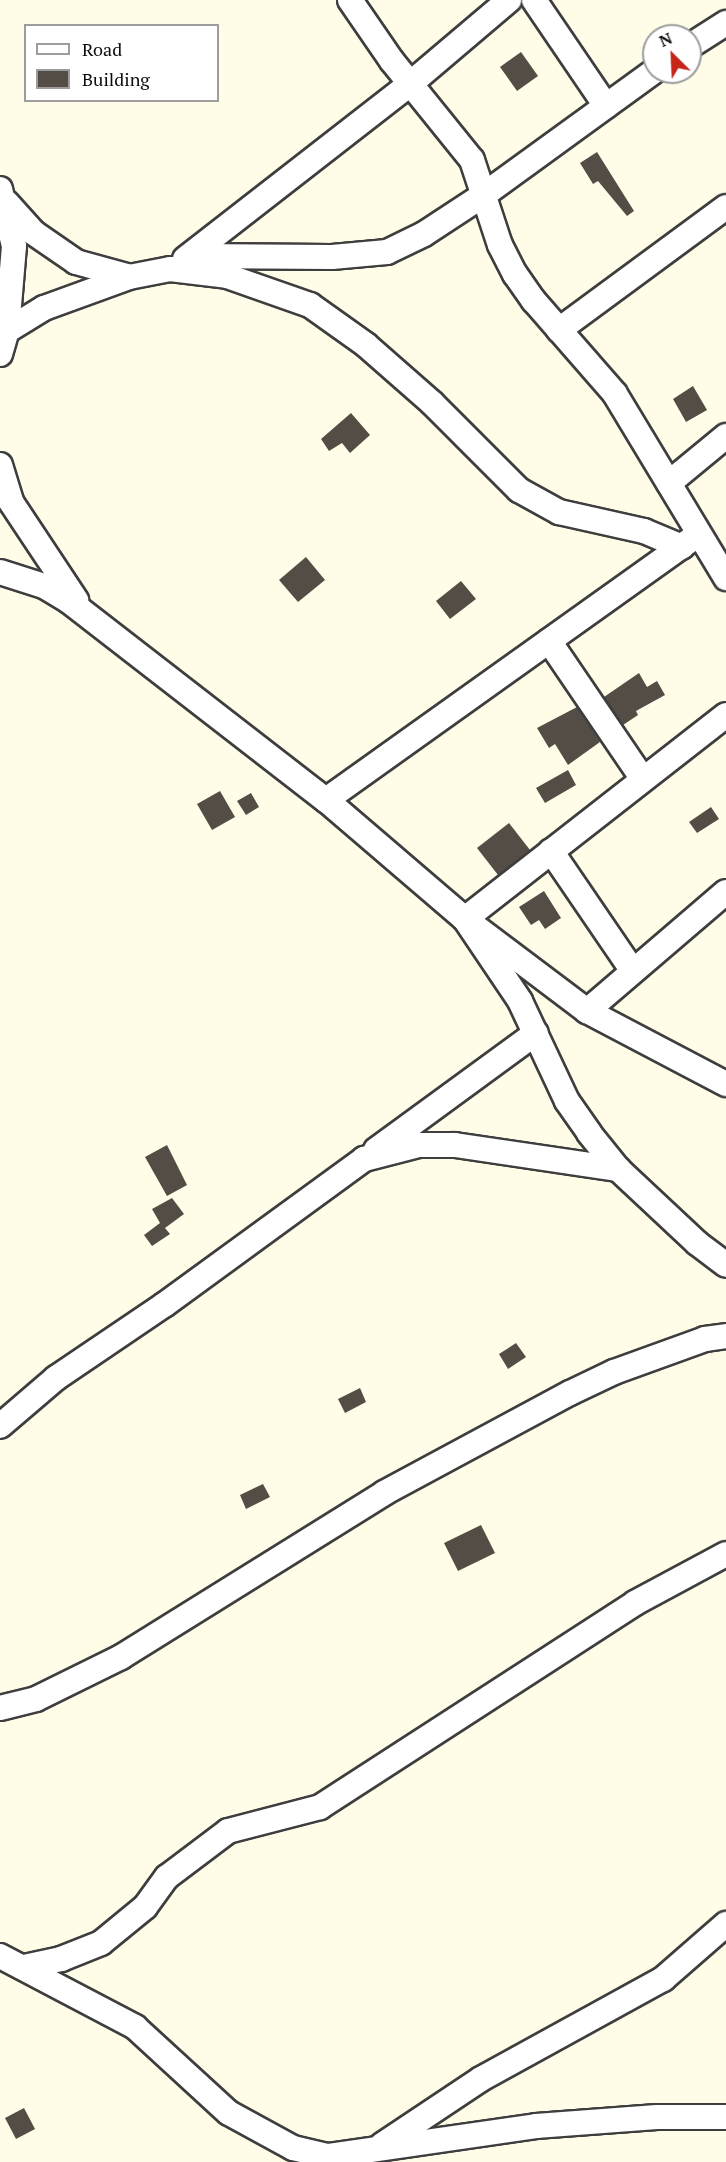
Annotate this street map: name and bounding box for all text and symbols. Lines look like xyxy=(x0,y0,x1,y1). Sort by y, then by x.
legend xyxy=(24,24,219,102)
north arrow xyxy=(642,24,702,84)
text: N xyxy=(655,27,676,52)
text: Road xyxy=(82,37,122,61)
text: Building xyxy=(82,67,150,91)

